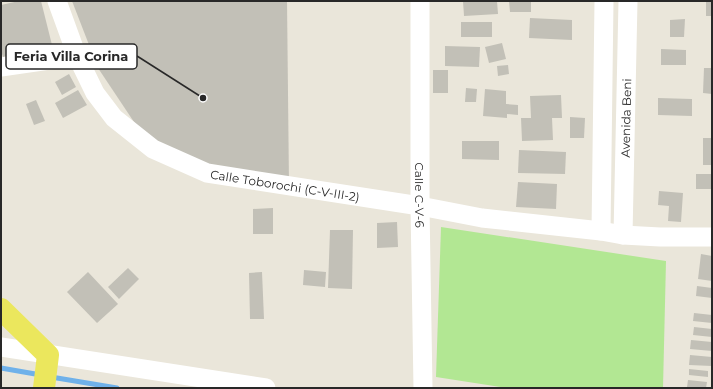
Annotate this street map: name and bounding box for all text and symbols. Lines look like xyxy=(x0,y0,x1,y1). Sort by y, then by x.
callout: Feria Villa Corina xyxy=(6,44,137,69)
text: Feria Villa Corina xyxy=(14,48,128,64)
street label: Avenida Beni xyxy=(617,78,634,158)
street label: Calle C-V-6 xyxy=(413,162,428,228)
street label: Calle Toborochi (C-V-III-2) xyxy=(209,166,361,204)

